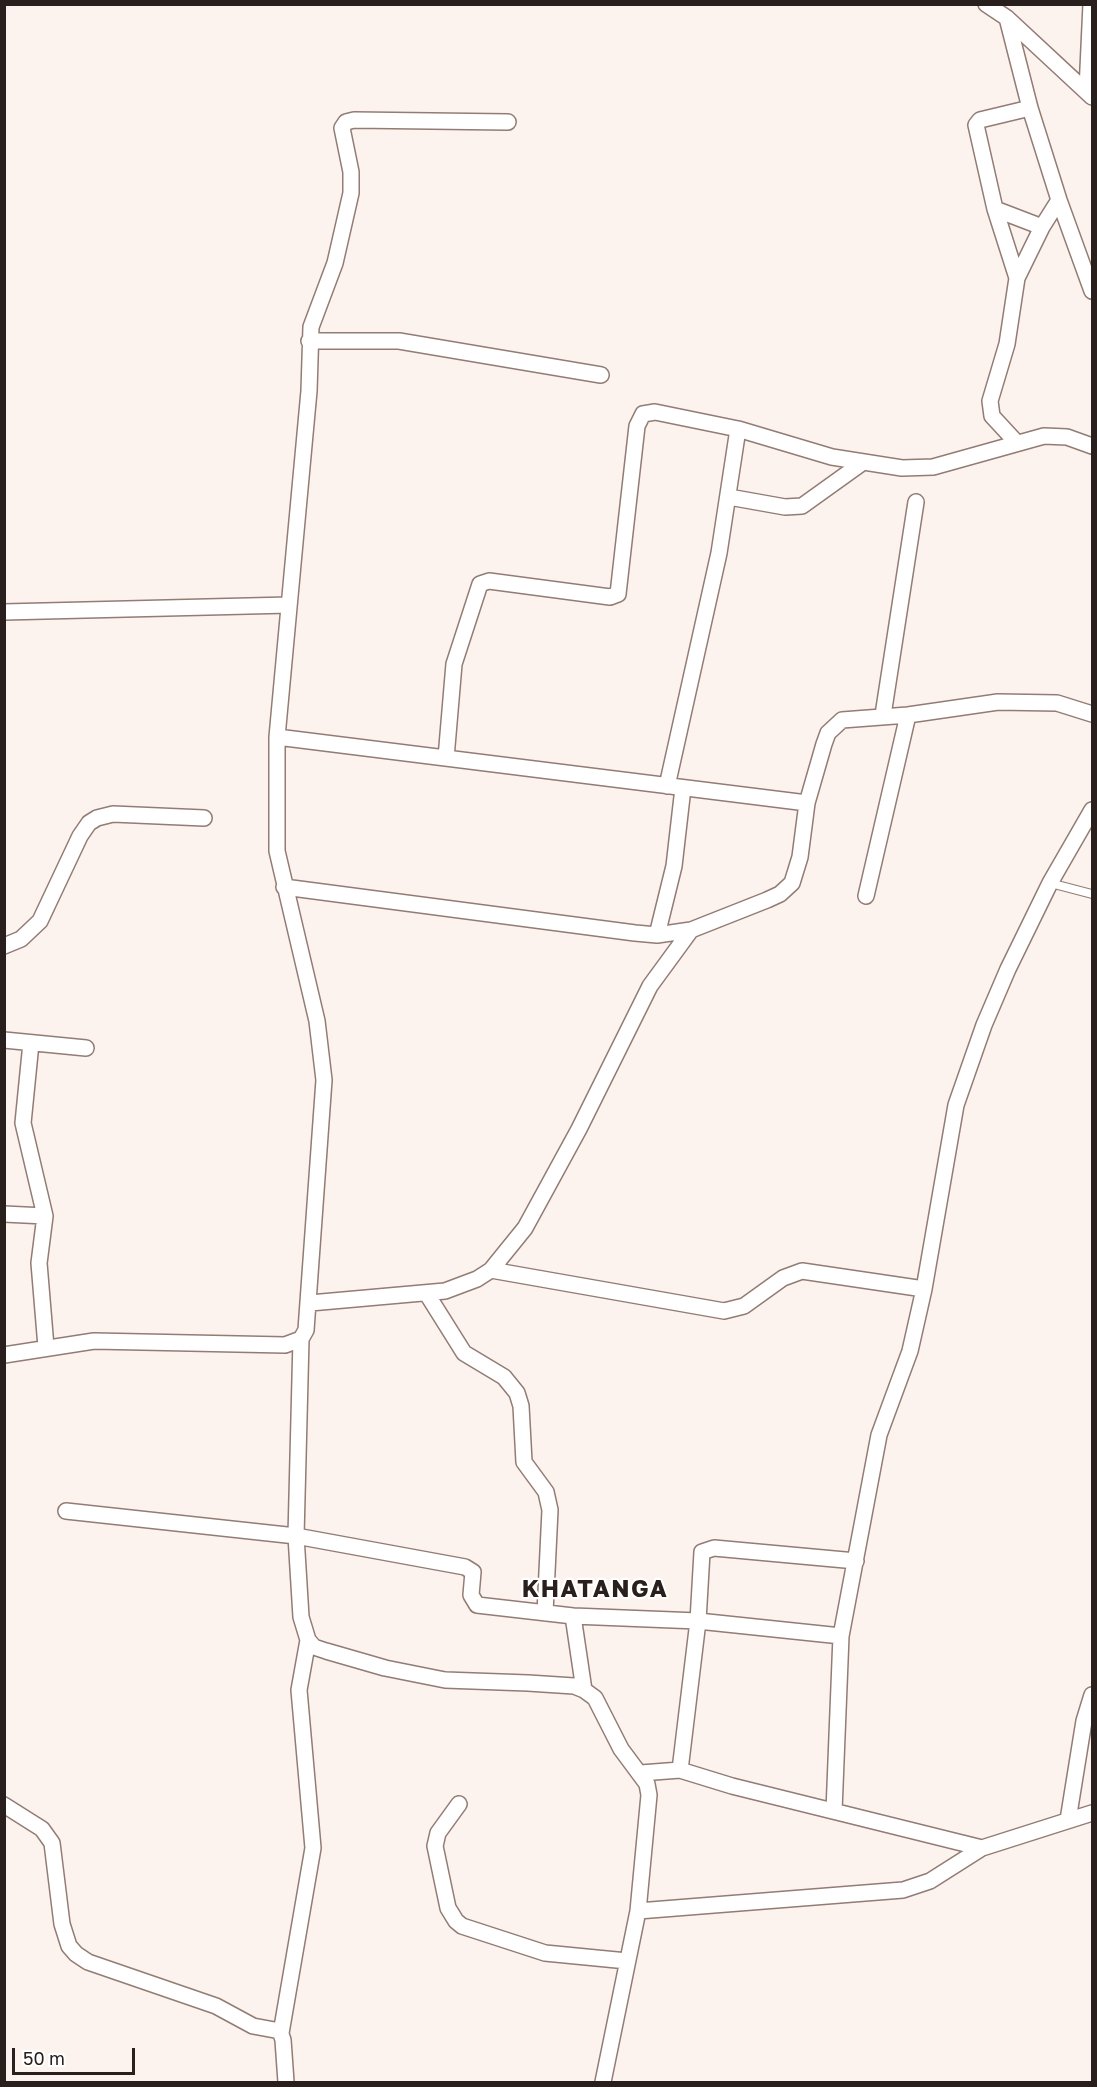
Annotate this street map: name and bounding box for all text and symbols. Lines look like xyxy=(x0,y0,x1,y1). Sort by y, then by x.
district label: KHATANGA xyxy=(522,1575,668,1603)
scale bar xyxy=(15,2036,138,2074)
text: 50 m xyxy=(23,2047,65,2069)

